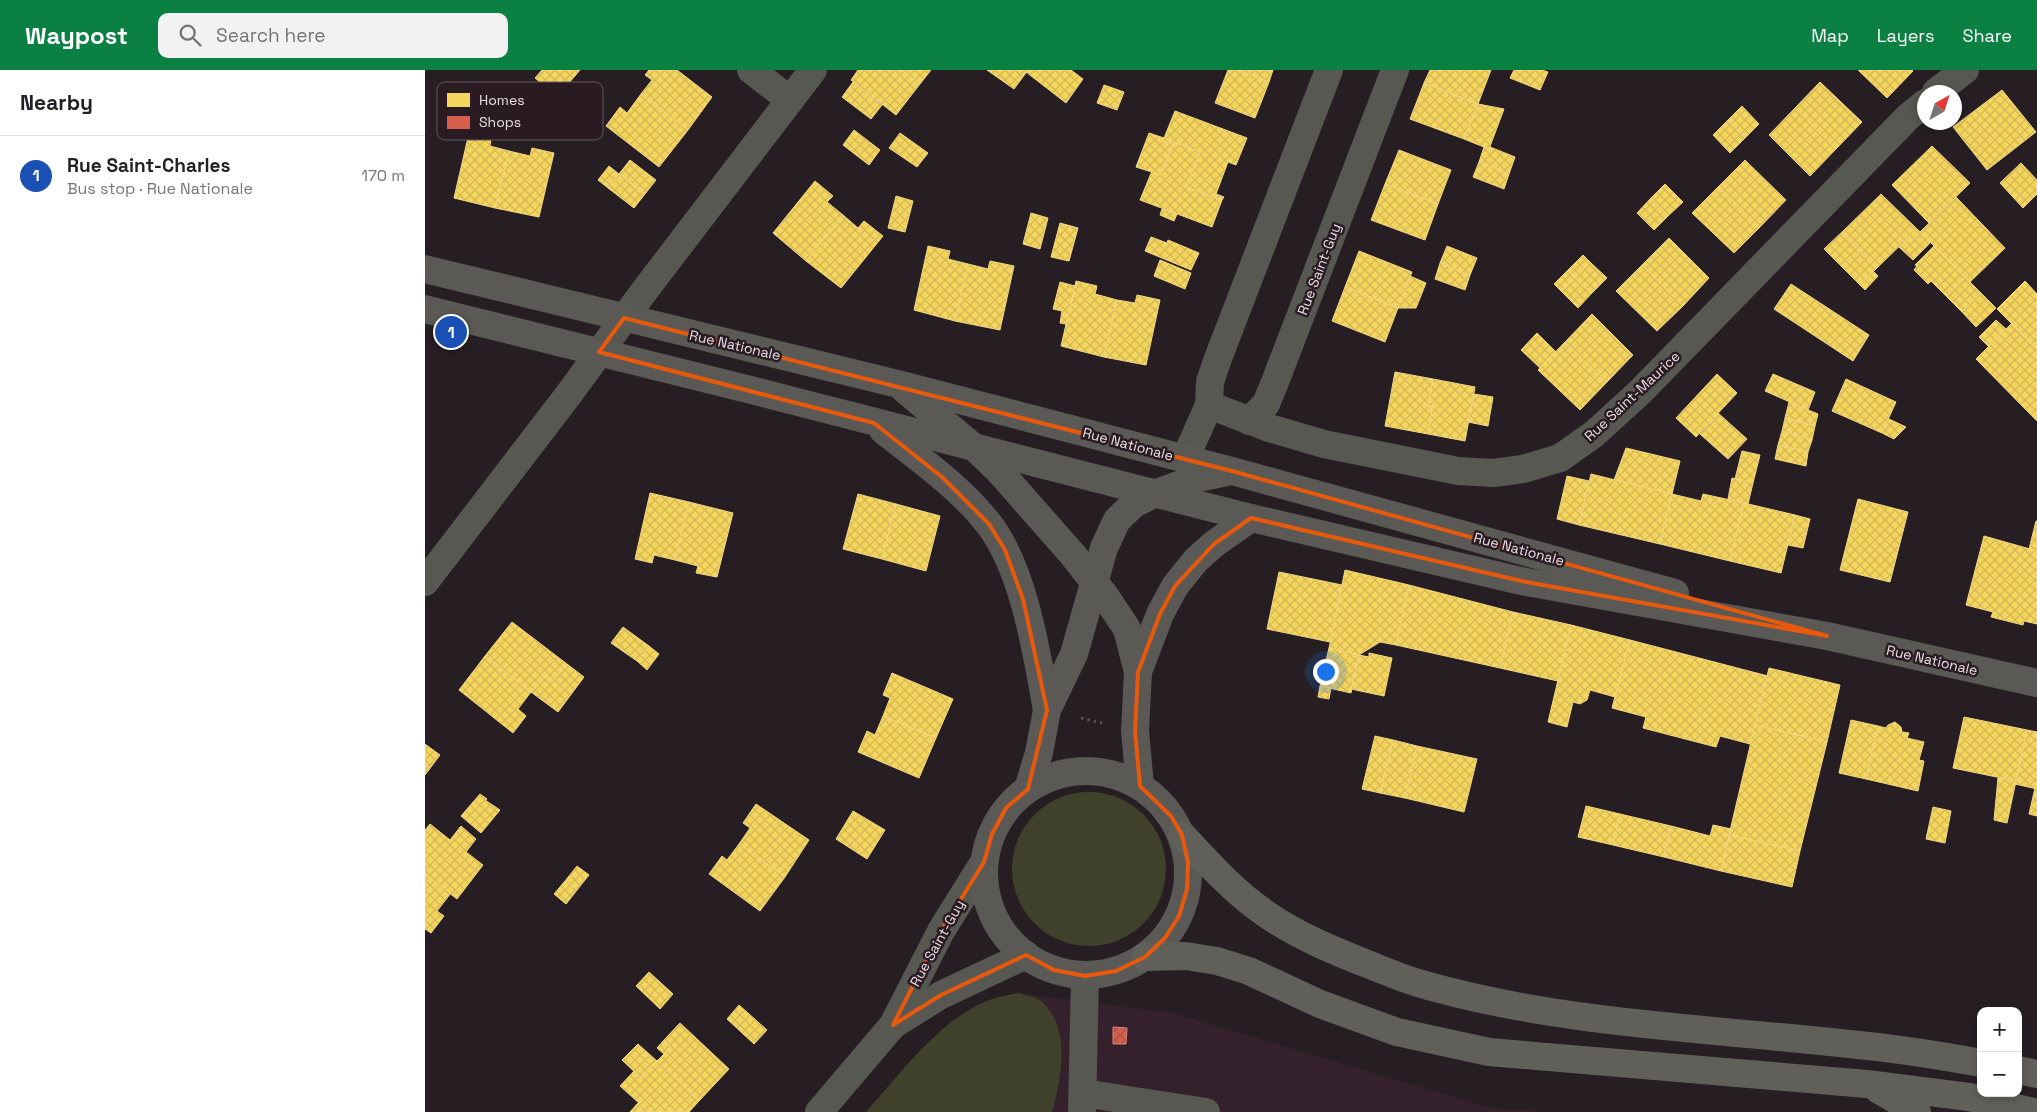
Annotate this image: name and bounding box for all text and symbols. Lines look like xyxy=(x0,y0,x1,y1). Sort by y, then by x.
search box xyxy=(158,13,508,58)
text: Waypost xyxy=(25,20,128,51)
icon: search xyxy=(176,21,204,49)
text: Search here xyxy=(216,23,326,48)
text: Map xyxy=(1811,24,1849,47)
text: Layers xyxy=(1877,24,1934,47)
text: Share xyxy=(1962,24,2012,47)
legend xyxy=(437,82,603,140)
north arrow xyxy=(1917,85,1962,130)
text: Nearby xyxy=(20,89,93,116)
text: Homes xyxy=(479,91,525,109)
text: Shops xyxy=(479,113,521,131)
text: Rue Saint-Charles xyxy=(67,153,230,178)
text: 1 xyxy=(32,165,40,186)
text: 170 m xyxy=(361,165,405,186)
text: Bus stop · Rue Nationale xyxy=(67,178,253,199)
street label: Rue Saint-Guy xyxy=(1293,221,1345,317)
pin: 1 xyxy=(435,313,467,351)
street label: Rue Nationale xyxy=(688,326,782,364)
street label: Rue Saint-Maurice xyxy=(1580,347,1684,445)
street label: Rue Nationale xyxy=(1081,423,1175,465)
street label: Rue Nationale xyxy=(1472,528,1566,570)
street label: Rue Nationale xyxy=(1885,641,1979,679)
your location xyxy=(1313,659,1339,685)
street label: Rue Saint-Guy xyxy=(906,896,968,990)
map controls xyxy=(1977,1007,2022,1097)
button: + xyxy=(1977,1007,2022,1052)
button: − xyxy=(1977,1052,2022,1097)

